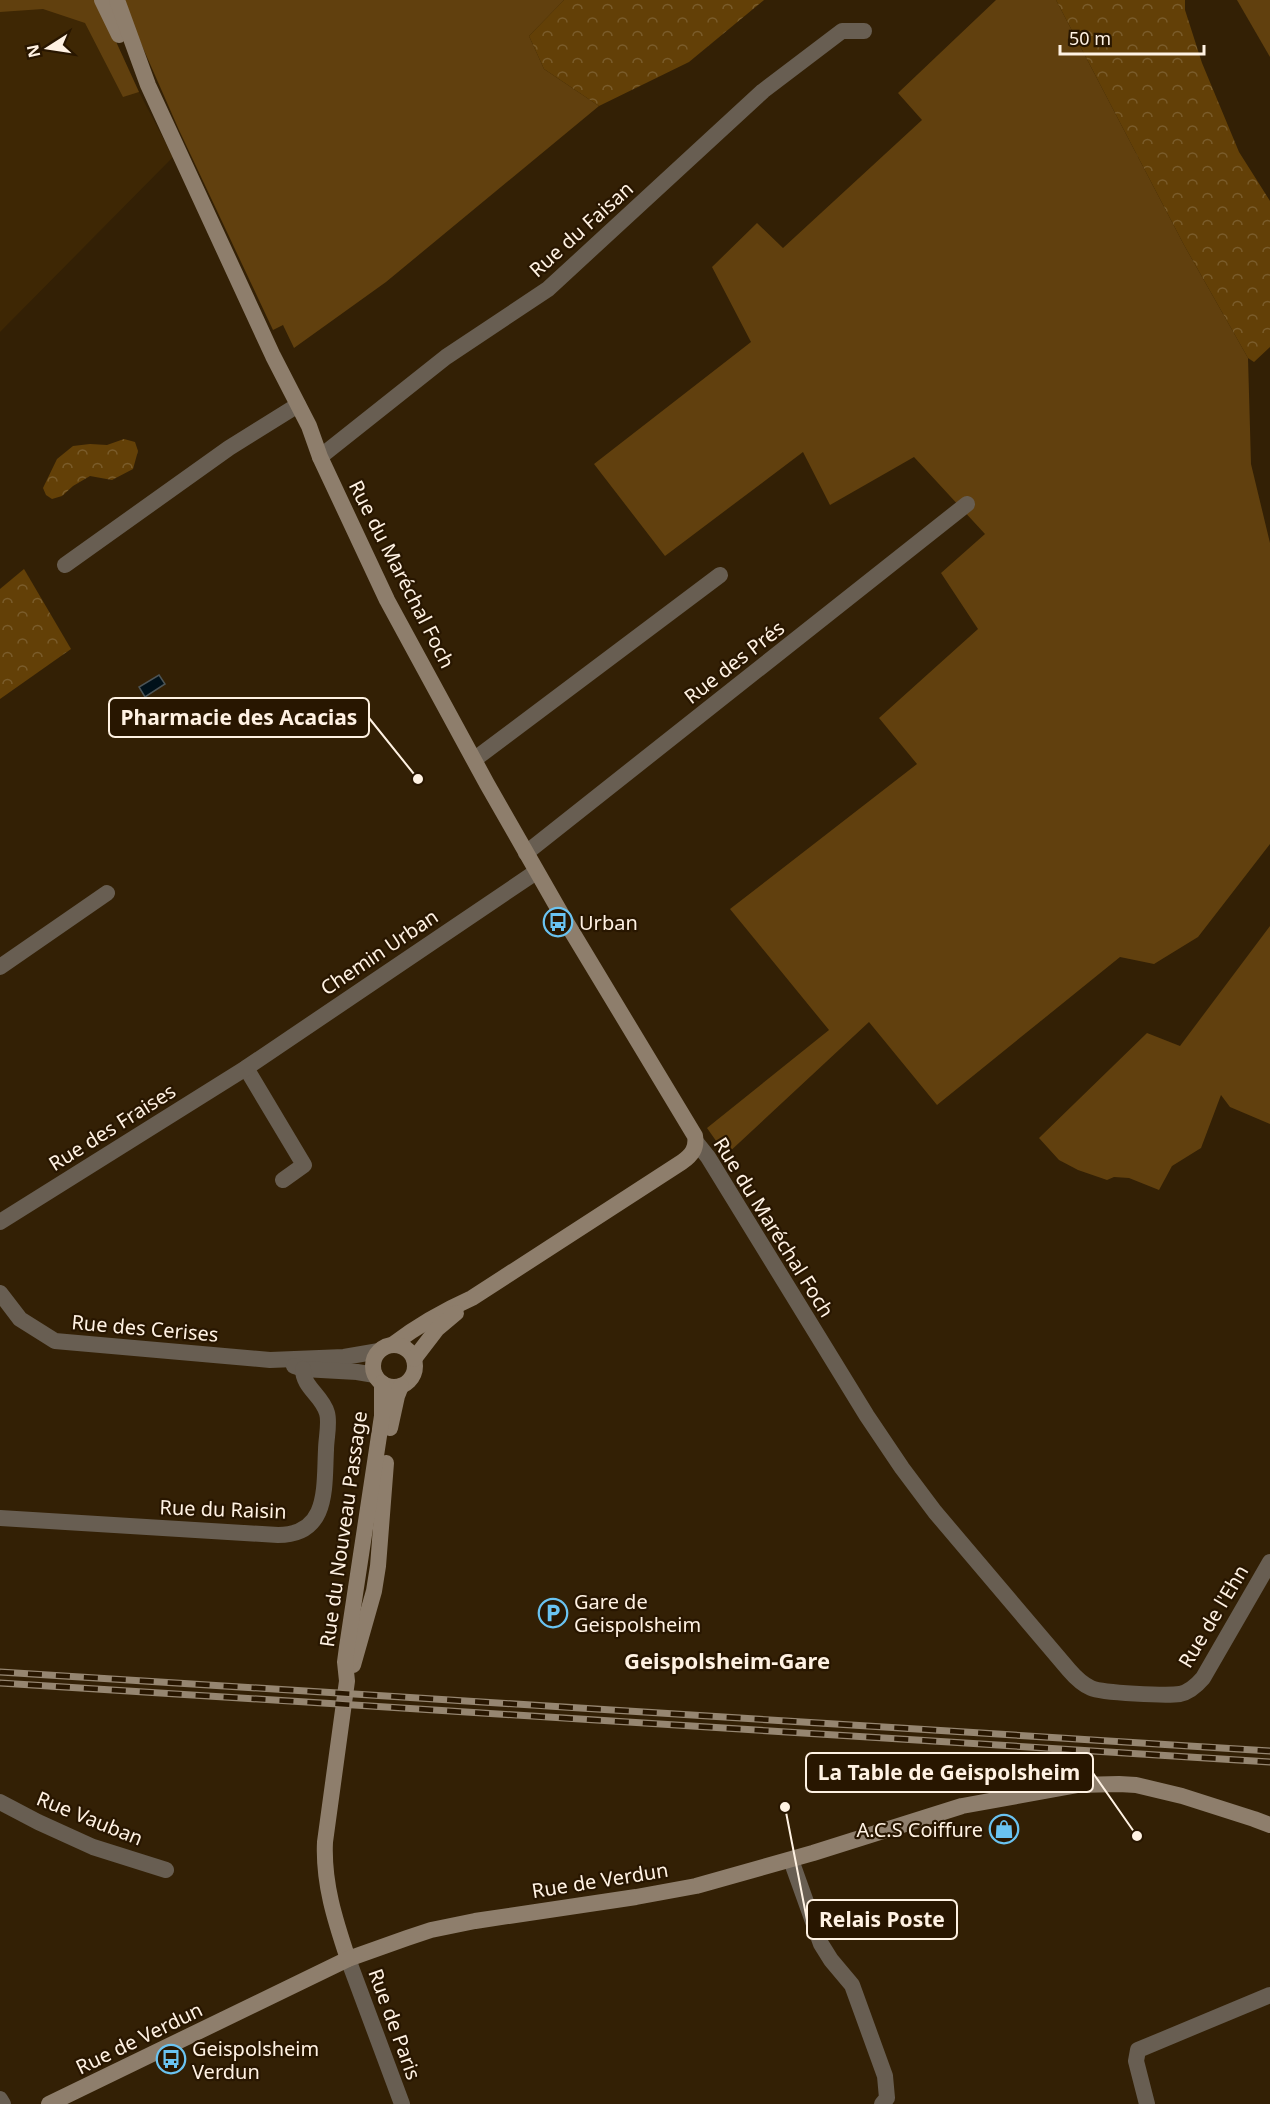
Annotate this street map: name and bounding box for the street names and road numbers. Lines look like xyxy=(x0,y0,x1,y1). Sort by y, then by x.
street label: Rue du Faisan xyxy=(523,175,639,283)
street label: Rue du Maréchal Foch xyxy=(343,475,461,673)
street label: Rue des Prés xyxy=(678,614,790,710)
street label: Chemin Urban xyxy=(315,903,443,1001)
street label: Rue des Fraises xyxy=(43,1077,181,1177)
street label: Rue du Maréchal Foch xyxy=(708,1132,840,1322)
street label: Rue des Cerises xyxy=(70,1308,220,1348)
street label: Rue du Nouveau Passage xyxy=(313,1409,373,1649)
street label: Rue du Raisin xyxy=(159,1493,287,1525)
street label: Rue de l'Ehn xyxy=(1172,1560,1254,1672)
street label: Rue Vauban xyxy=(33,1784,147,1852)
street label: Rue de Verdun xyxy=(530,1856,670,1904)
street label: Rue de Paris xyxy=(362,1965,428,2083)
street label: Rue de Verdun xyxy=(71,1996,207,2080)

